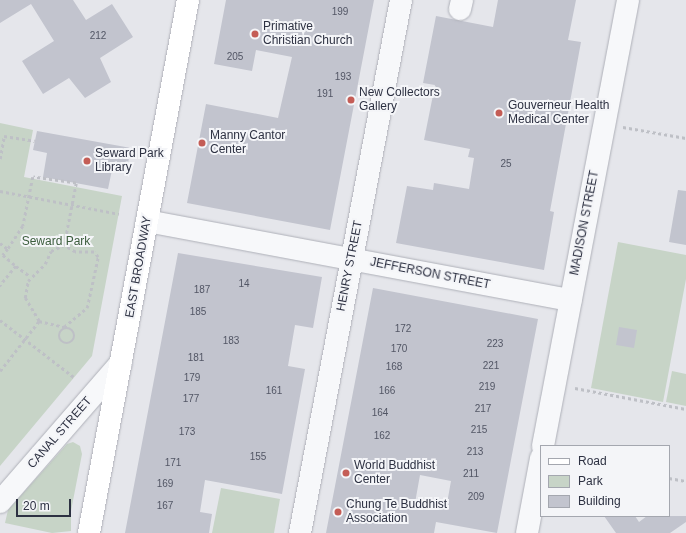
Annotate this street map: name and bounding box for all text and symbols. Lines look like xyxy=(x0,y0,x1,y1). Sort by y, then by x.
house number: 199 xyxy=(332,6,348,18)
place label: Primative Christian Church xyxy=(263,20,352,48)
marker: Primative Christian Church xyxy=(250,29,260,39)
house number: 212 xyxy=(90,30,106,42)
house number: 205 xyxy=(227,51,243,63)
house number: 193 xyxy=(335,71,351,83)
place label: New Collectors Gallery xyxy=(359,86,440,114)
house number: 191 xyxy=(317,88,333,100)
marker: New Collectors Gallery xyxy=(346,95,356,105)
place label: Gouverneur Health Medical Center xyxy=(508,99,609,127)
marker: Gouverneur Health Medical Center xyxy=(493,107,505,119)
place label: Manny Cantor Center xyxy=(210,129,285,157)
marker: Manny Cantor Center xyxy=(197,138,207,148)
place label: Seward Park Library xyxy=(95,147,164,175)
marker: Seward Park Library xyxy=(82,156,92,166)
house number: 25 xyxy=(500,158,512,170)
street label: MADISON STREET xyxy=(568,169,602,277)
street label: EAST BROADWAY xyxy=(123,215,155,319)
street label: HENRY STREET xyxy=(334,219,366,313)
park label: Seward Park xyxy=(22,235,90,249)
street label: JEFFERSON STREET xyxy=(369,255,491,293)
house number: 14 xyxy=(238,278,250,290)
house number: 187 xyxy=(194,284,210,296)
house number: 185 xyxy=(190,306,206,318)
house number: 172 xyxy=(395,323,411,335)
house number: 183 xyxy=(223,335,239,347)
house number: 223 xyxy=(487,338,503,350)
house number: 170 xyxy=(391,343,407,355)
house number: 181 xyxy=(188,352,204,364)
house number: 221 xyxy=(483,360,499,372)
house number: 168 xyxy=(386,361,402,373)
house number: 179 xyxy=(184,372,200,384)
house number: 219 xyxy=(479,381,495,393)
house number: 161 xyxy=(266,385,282,397)
house number: 166 xyxy=(379,385,395,397)
house number: 177 xyxy=(183,393,199,405)
street label: CANAL STREET xyxy=(25,394,95,472)
house number: 217 xyxy=(475,403,491,415)
house number: 164 xyxy=(372,407,388,419)
house number: 215 xyxy=(471,424,487,436)
house number: 173 xyxy=(179,426,195,438)
house number: 162 xyxy=(374,430,390,442)
legend xyxy=(540,445,670,517)
house number: 213 xyxy=(467,446,483,458)
house number: 155 xyxy=(250,451,266,463)
text: Road xyxy=(578,454,607,468)
house number: 171 xyxy=(165,457,181,469)
place label: World Buddhist Center xyxy=(354,459,435,487)
marker: World Buddhist Center xyxy=(341,468,351,478)
house number: 211 xyxy=(463,468,479,480)
text: Park xyxy=(578,474,603,488)
house number: 169 xyxy=(157,478,173,490)
scale bar xyxy=(18,491,73,517)
house number: 209 xyxy=(468,491,484,503)
text: Building xyxy=(578,494,621,508)
place label: Chung Te Buddhist Association xyxy=(346,498,447,526)
text: 20 m xyxy=(23,499,50,513)
house number: 167 xyxy=(157,500,173,512)
marker: Chung Te Buddhist Association xyxy=(333,507,343,517)

